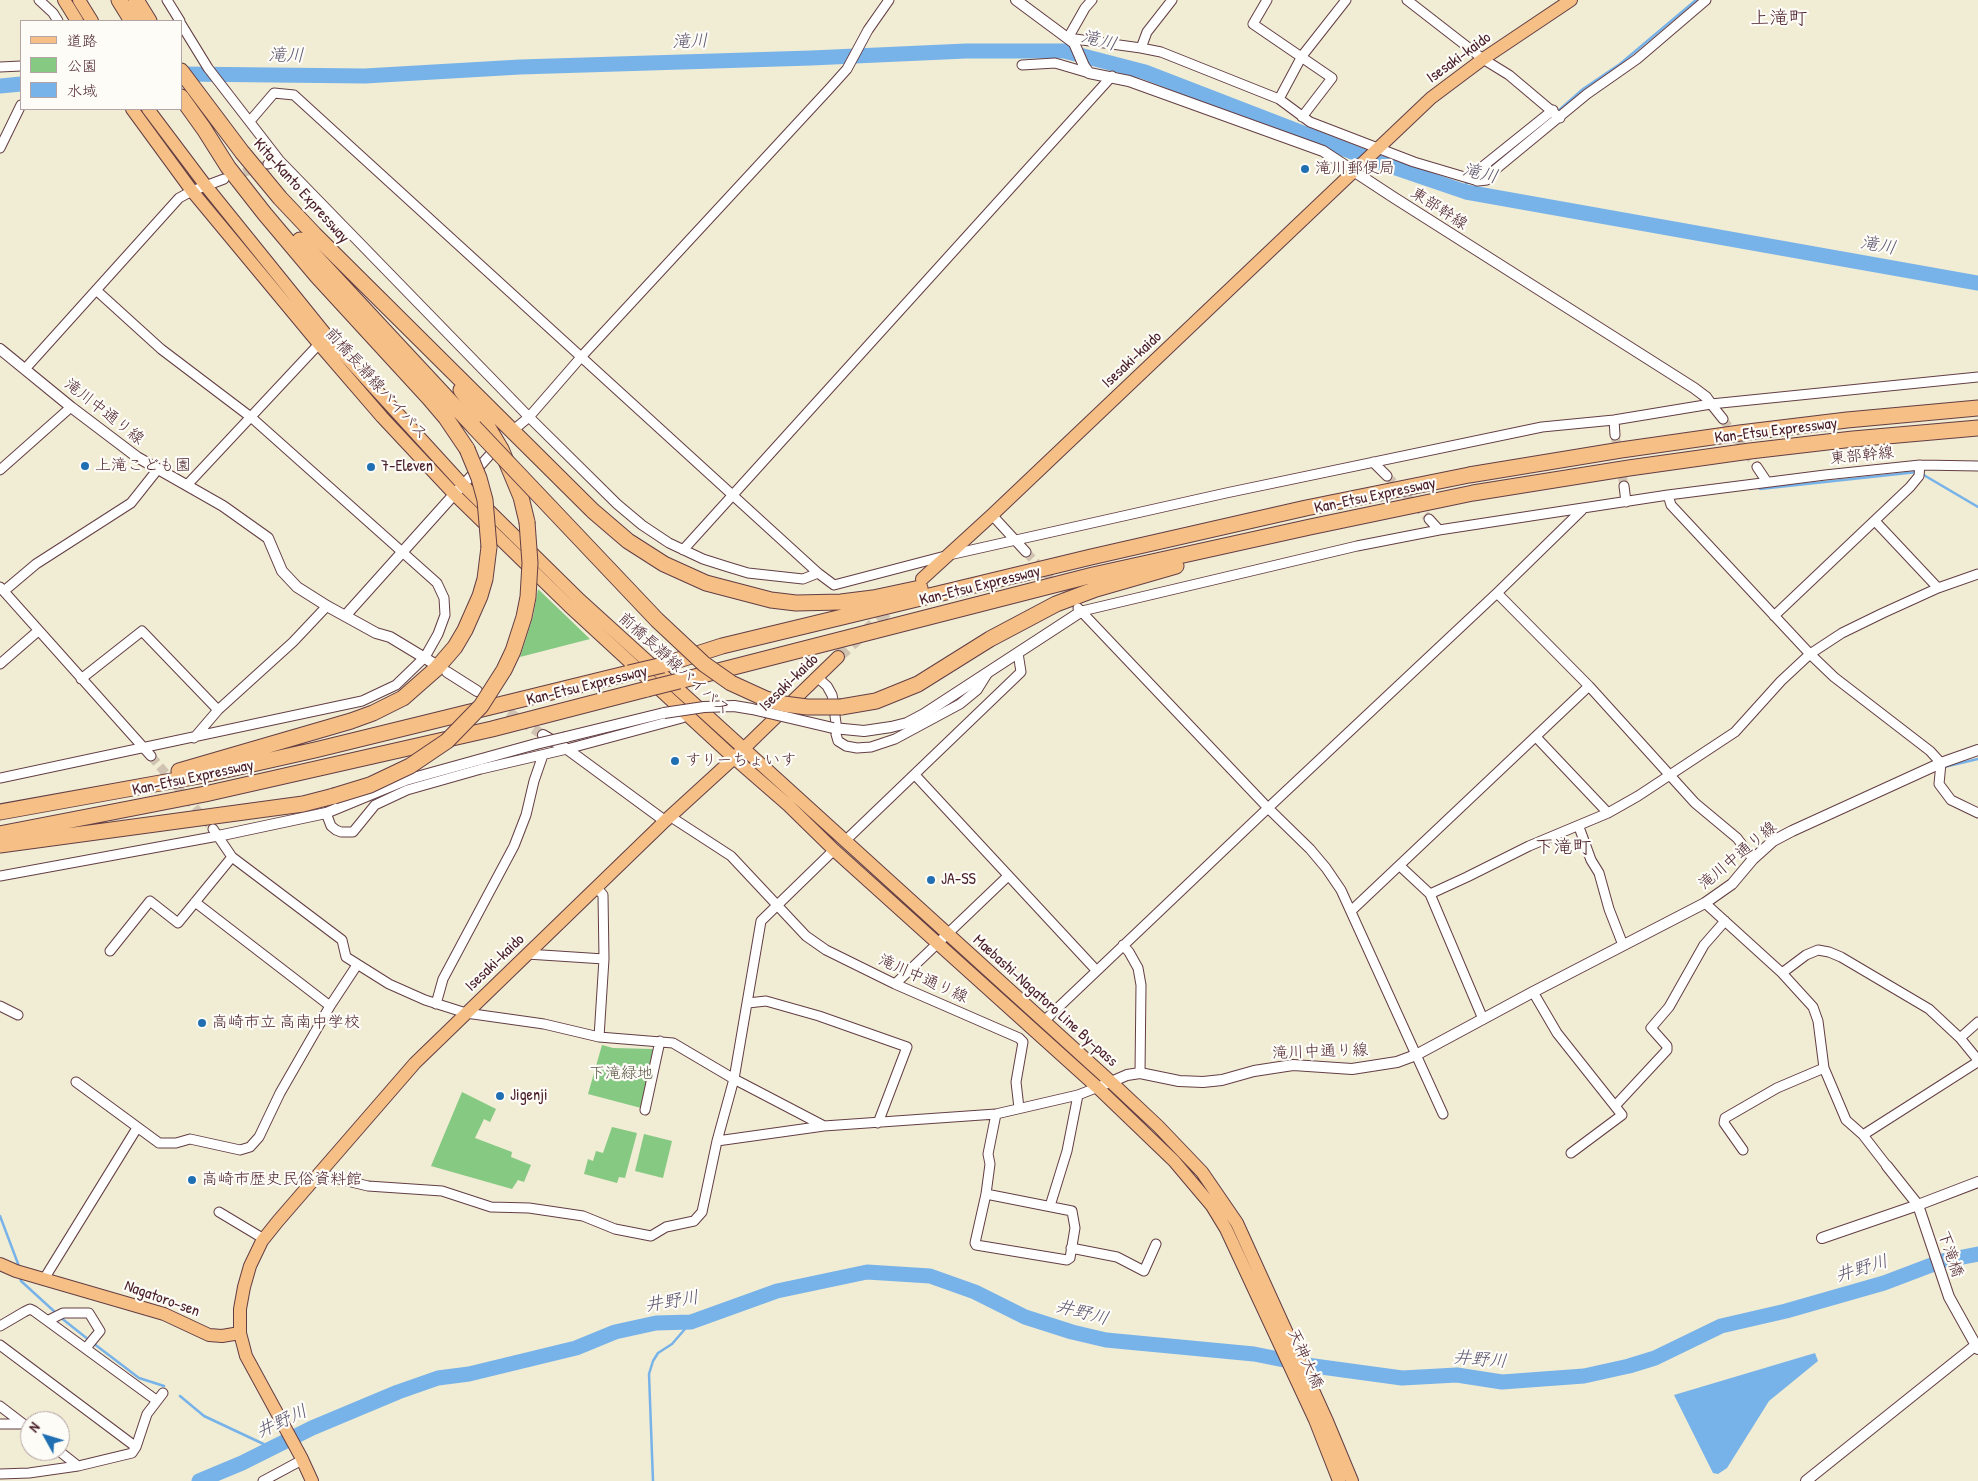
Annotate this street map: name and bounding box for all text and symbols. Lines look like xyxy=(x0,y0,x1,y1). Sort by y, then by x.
district label: 上滝町 xyxy=(1751,8,1807,30)
legend xyxy=(20,20,182,110)
water label: 滝川 xyxy=(1079,26,1119,56)
street label: Isesaki-kaido xyxy=(1423,28,1495,88)
text: 道路 xyxy=(67,30,97,51)
water label: 滝川 xyxy=(672,31,708,53)
water label: 滝川 xyxy=(268,45,304,67)
text: 公園 xyxy=(67,55,97,76)
text: 水域 xyxy=(67,80,97,101)
street label: Kita-Kanto Expressway xyxy=(249,135,353,247)
place label: 滝川郵便局 xyxy=(1315,159,1395,179)
water label: 滝川 xyxy=(1460,159,1500,189)
marker: 滝川郵便局 xyxy=(1299,163,1311,175)
street label: 東部幹線 xyxy=(1407,184,1471,234)
water label: 滝川 xyxy=(1858,232,1898,260)
street label: 前橋長瀞線バイパス xyxy=(321,324,431,444)
street label: Isesaki-kaido xyxy=(1098,328,1166,392)
street label: 滝川中通り線 xyxy=(60,375,148,449)
street label: Kan-Etsu Expressway xyxy=(1714,414,1838,448)
street label: 東部幹線 xyxy=(1829,443,1895,469)
place label: 上滝こども園 xyxy=(95,456,191,476)
place label: 7-Eleven xyxy=(381,457,433,477)
marker: 上滝こども園 xyxy=(79,460,91,472)
marker: 7-Eleven xyxy=(365,461,377,473)
street label: Kan-Etsu Expressway xyxy=(1313,474,1437,518)
street label: Kan-Etsu Expressway xyxy=(918,562,1042,610)
street label: 前橋長瀞線バイパス xyxy=(614,609,734,719)
street label: Isesaki-kaido xyxy=(756,650,822,716)
street label: Kan-Etsu Expressway xyxy=(525,662,649,710)
place label: すりーちょいす xyxy=(685,751,796,771)
marker: すりーちょいす xyxy=(669,755,681,767)
street label: Kan-Etsu Expressway xyxy=(131,756,255,800)
street label: 滝川中通り線 xyxy=(1695,818,1781,894)
district label: 下滝町 xyxy=(1535,837,1591,859)
place label: JA-SS xyxy=(941,870,976,890)
marker: JA-SS xyxy=(925,874,937,886)
street label: Isesaki-kaido xyxy=(462,930,528,996)
street label: Maebashi-Nagatoro Line By-pass xyxy=(969,931,1121,1071)
street label: 滝川中通り線 xyxy=(875,951,971,1007)
place label: 高崎市立 高南中学校 xyxy=(212,1013,360,1033)
marker: 高崎市立 高南中学校 xyxy=(196,1017,208,1029)
street label: 滝川中通り線 xyxy=(1272,1041,1368,1063)
park label: 下滝緑地 xyxy=(589,1064,653,1084)
place label: Jigenji xyxy=(510,1086,548,1106)
marker: Jigenji xyxy=(494,1090,506,1102)
place label: 高崎市歴史民俗資料館 xyxy=(202,1170,362,1190)
marker: 高崎市歴史民俗資料館 xyxy=(186,1174,198,1186)
street label: 下滝橋 xyxy=(1933,1228,1967,1280)
water label: 井野川 xyxy=(1833,1251,1891,1287)
street label: Nagatoro-sen xyxy=(122,1276,202,1322)
water label: 井野川 xyxy=(644,1287,700,1317)
water label: 井野川 xyxy=(1053,1296,1111,1330)
street label: 天神大橋 xyxy=(1283,1326,1327,1392)
water label: 井野川 xyxy=(1452,1347,1508,1373)
water label: 井野川 xyxy=(253,1401,311,1443)
north arrow xyxy=(20,1411,70,1461)
text: N xyxy=(24,1418,43,1436)

